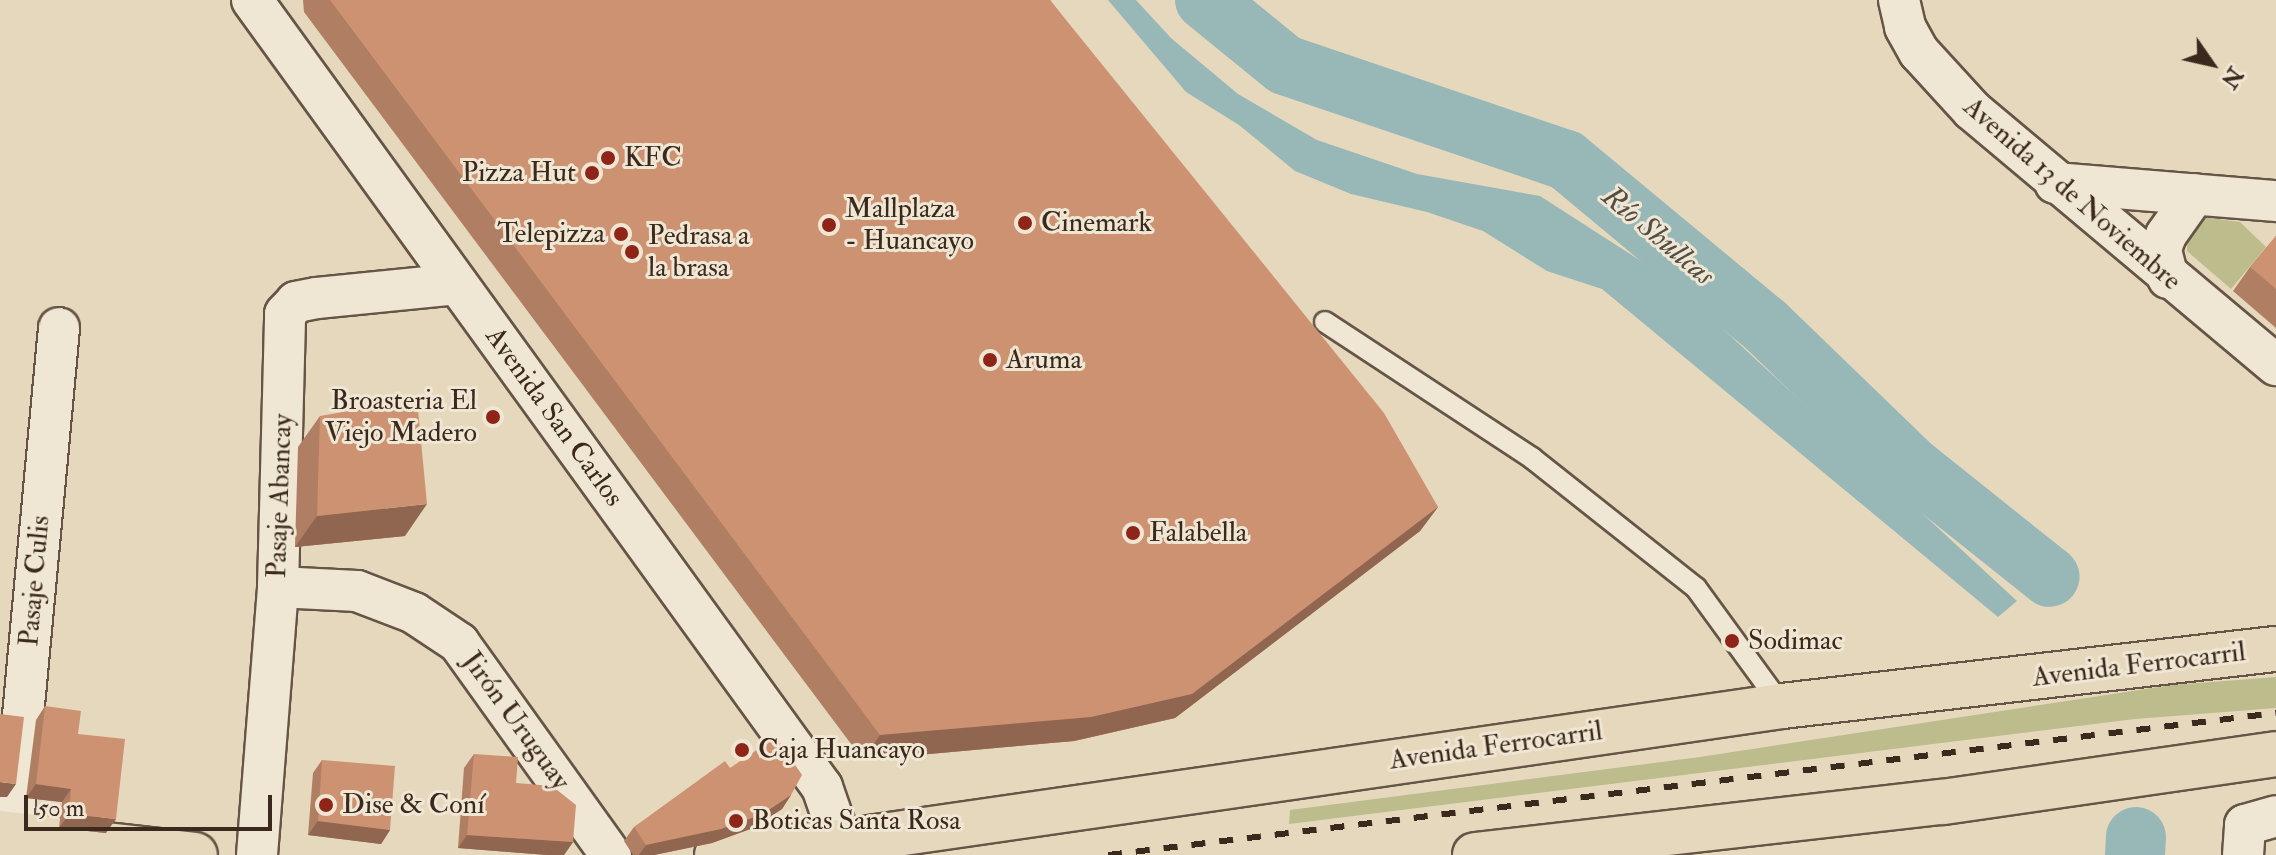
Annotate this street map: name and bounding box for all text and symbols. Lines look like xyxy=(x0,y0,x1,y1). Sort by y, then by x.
north arrow xyxy=(2172,24,2252,104)
text: N xyxy=(2215,61,2249,93)
street label: Avenida 13 de Noviembre xyxy=(1956,90,2188,298)
place label: KFC xyxy=(624,141,682,175)
marker: KFC xyxy=(599,149,617,167)
place label: Pizza Hut xyxy=(462,156,576,190)
marker: Pizza Hut xyxy=(583,164,601,182)
water label: Río Shullcas xyxy=(1595,179,1721,293)
place label: Mallplaza - Huancayo xyxy=(845,192,974,258)
place label: Cinemark xyxy=(1041,206,1152,240)
marker: Cinemark xyxy=(1016,214,1034,232)
marker: Mallplaza - Huancayo xyxy=(820,216,838,234)
place label: Telepizza xyxy=(497,217,605,251)
place label: Pedrasa a la brasa xyxy=(648,219,750,285)
marker: Telepizza xyxy=(612,225,630,243)
marker: Pedrasa a la brasa xyxy=(623,243,641,261)
street label: Avenida San Carlos xyxy=(478,321,630,513)
place label: Aruma xyxy=(1006,343,1082,377)
marker: Aruma xyxy=(981,351,999,369)
place label: Broasteria El Viejo Madero xyxy=(325,384,477,450)
marker: Broasteria El Viejo Madero xyxy=(484,408,502,426)
street label: Pasaje Abancay xyxy=(260,413,300,579)
street label: Pasaje Culis xyxy=(13,514,57,648)
place label: Falabella xyxy=(1149,516,1247,550)
marker: Falabella xyxy=(1124,524,1142,542)
place label: Sodimac xyxy=(1748,624,1843,658)
marker: Sodimac xyxy=(1723,632,1741,650)
street label: Avenida Ferrocarril xyxy=(2030,635,2248,695)
street label: Jirón Uruguay xyxy=(455,645,577,797)
street label: Avenida Ferrocarril xyxy=(1387,714,1605,778)
place label: Caja Huancayo xyxy=(758,733,925,767)
marker: Caja Huancayo xyxy=(733,741,751,759)
scale bar xyxy=(28,779,276,829)
place label: Dise & Coní xyxy=(342,788,485,822)
text: 50 m xyxy=(38,793,84,824)
marker: Dise & Coní xyxy=(317,796,335,814)
place label: Boticas Santa Rosa xyxy=(752,804,961,838)
marker: Boticas Santa Rosa xyxy=(727,812,745,830)

